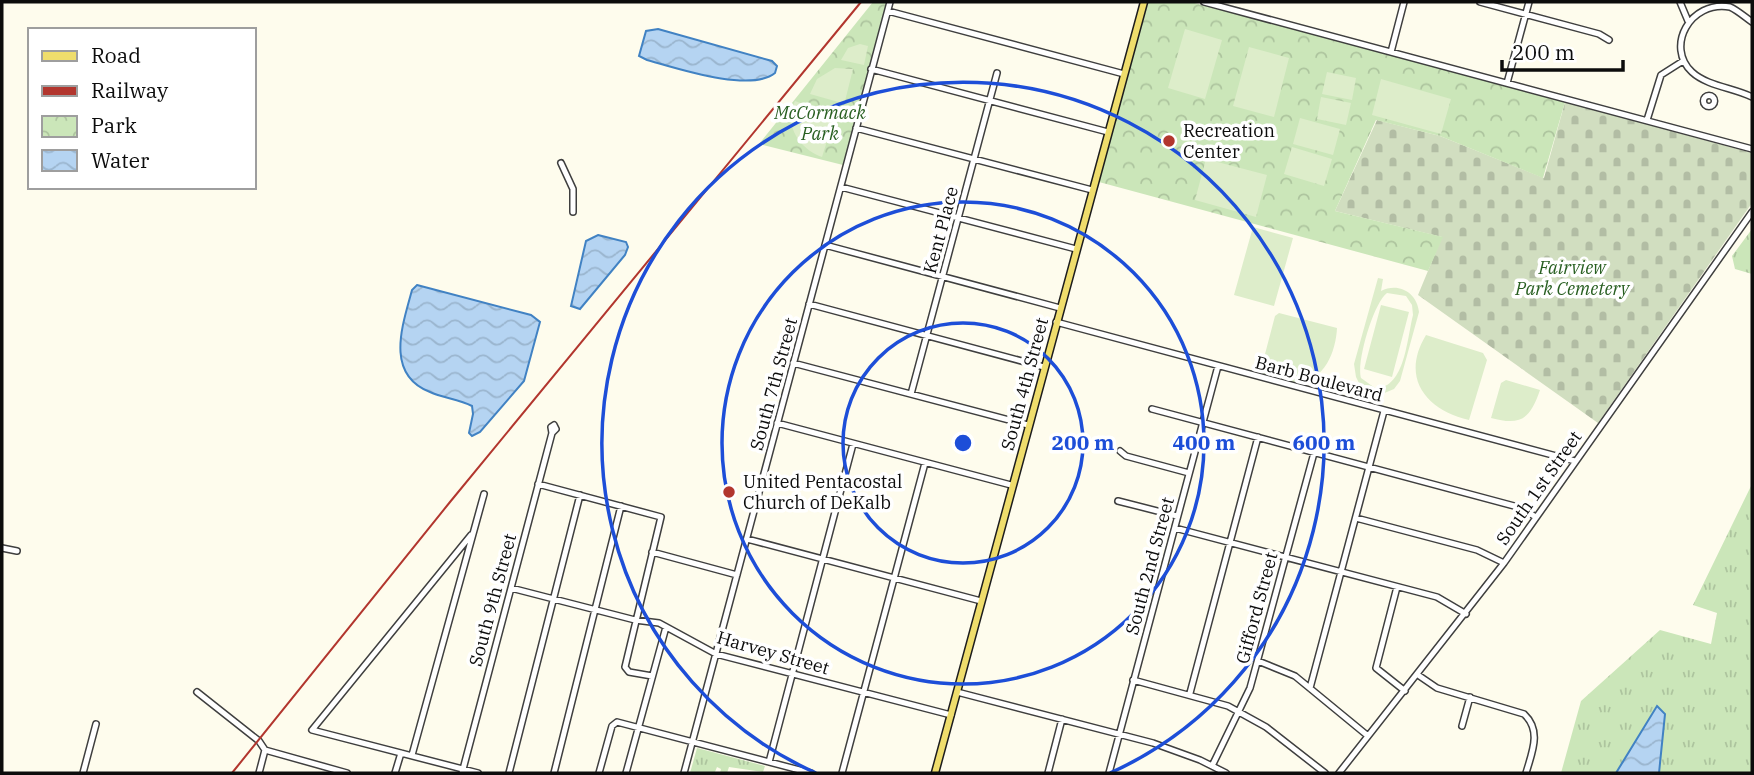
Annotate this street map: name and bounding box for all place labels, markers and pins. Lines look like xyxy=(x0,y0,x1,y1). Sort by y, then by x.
place label: Recreation Center xyxy=(1183,119,1275,163)
marker: Recreation Center xyxy=(1161,133,1177,149)
centre of rings xyxy=(951,431,975,455)
place label: United Pentacostal Church of DeKalb xyxy=(743,470,902,514)
marker: United Pentacostal Church of DeKalb xyxy=(721,484,737,500)

